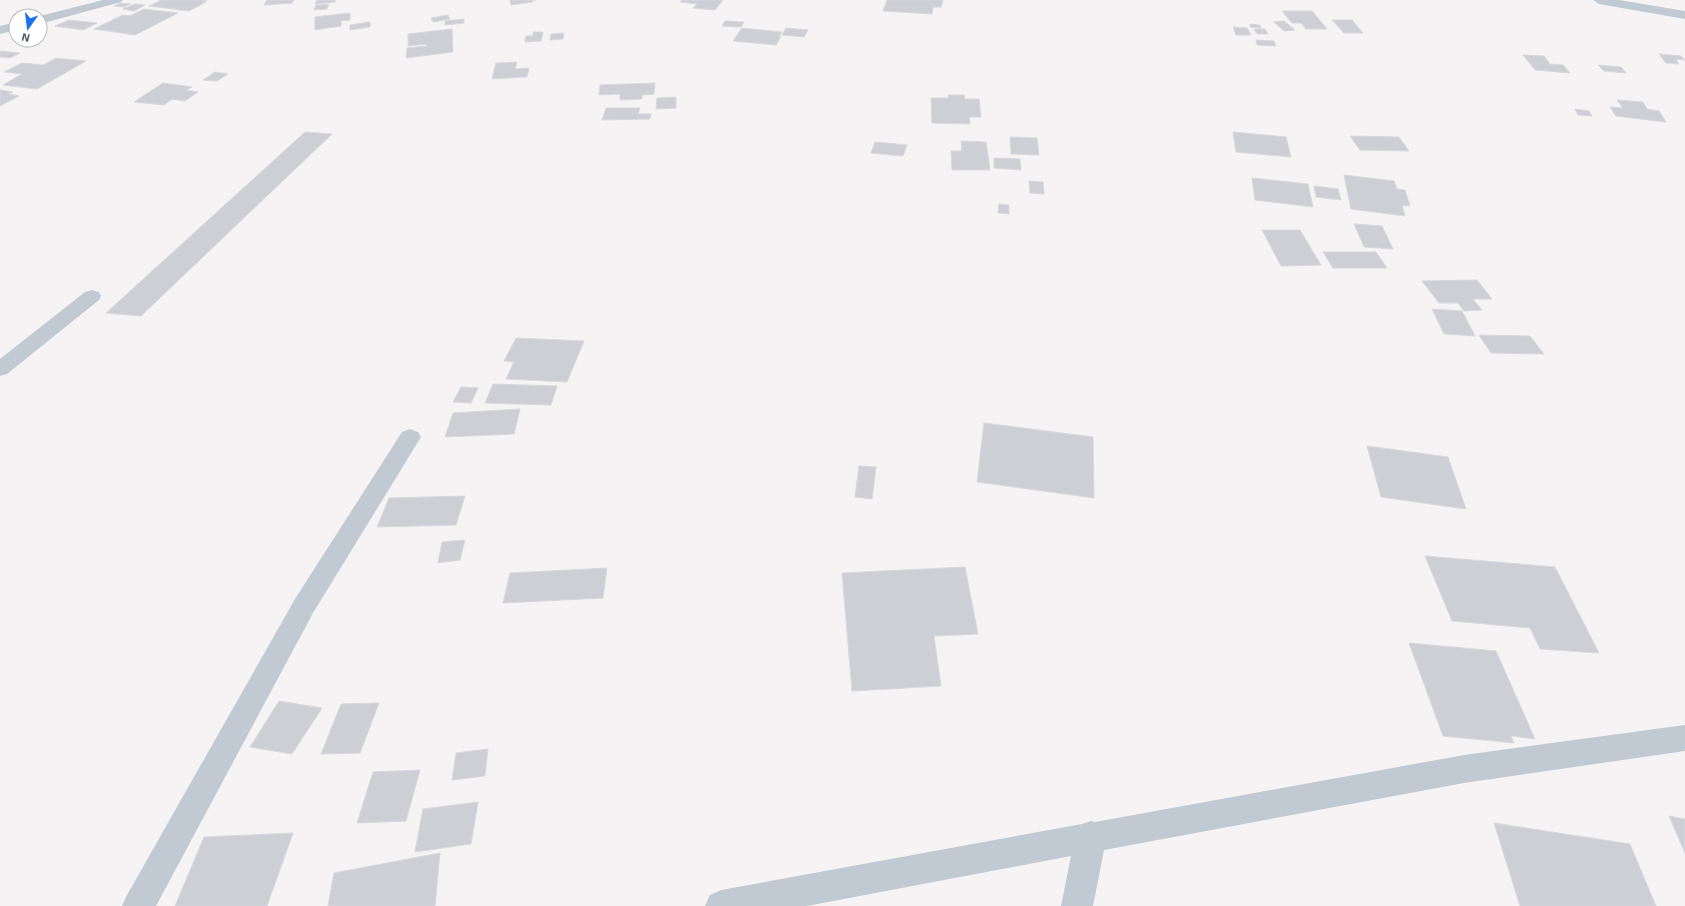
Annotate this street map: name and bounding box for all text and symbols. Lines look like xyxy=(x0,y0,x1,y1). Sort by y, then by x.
north arrow xyxy=(8,8,48,48)
text: N xyxy=(20,31,31,45)

